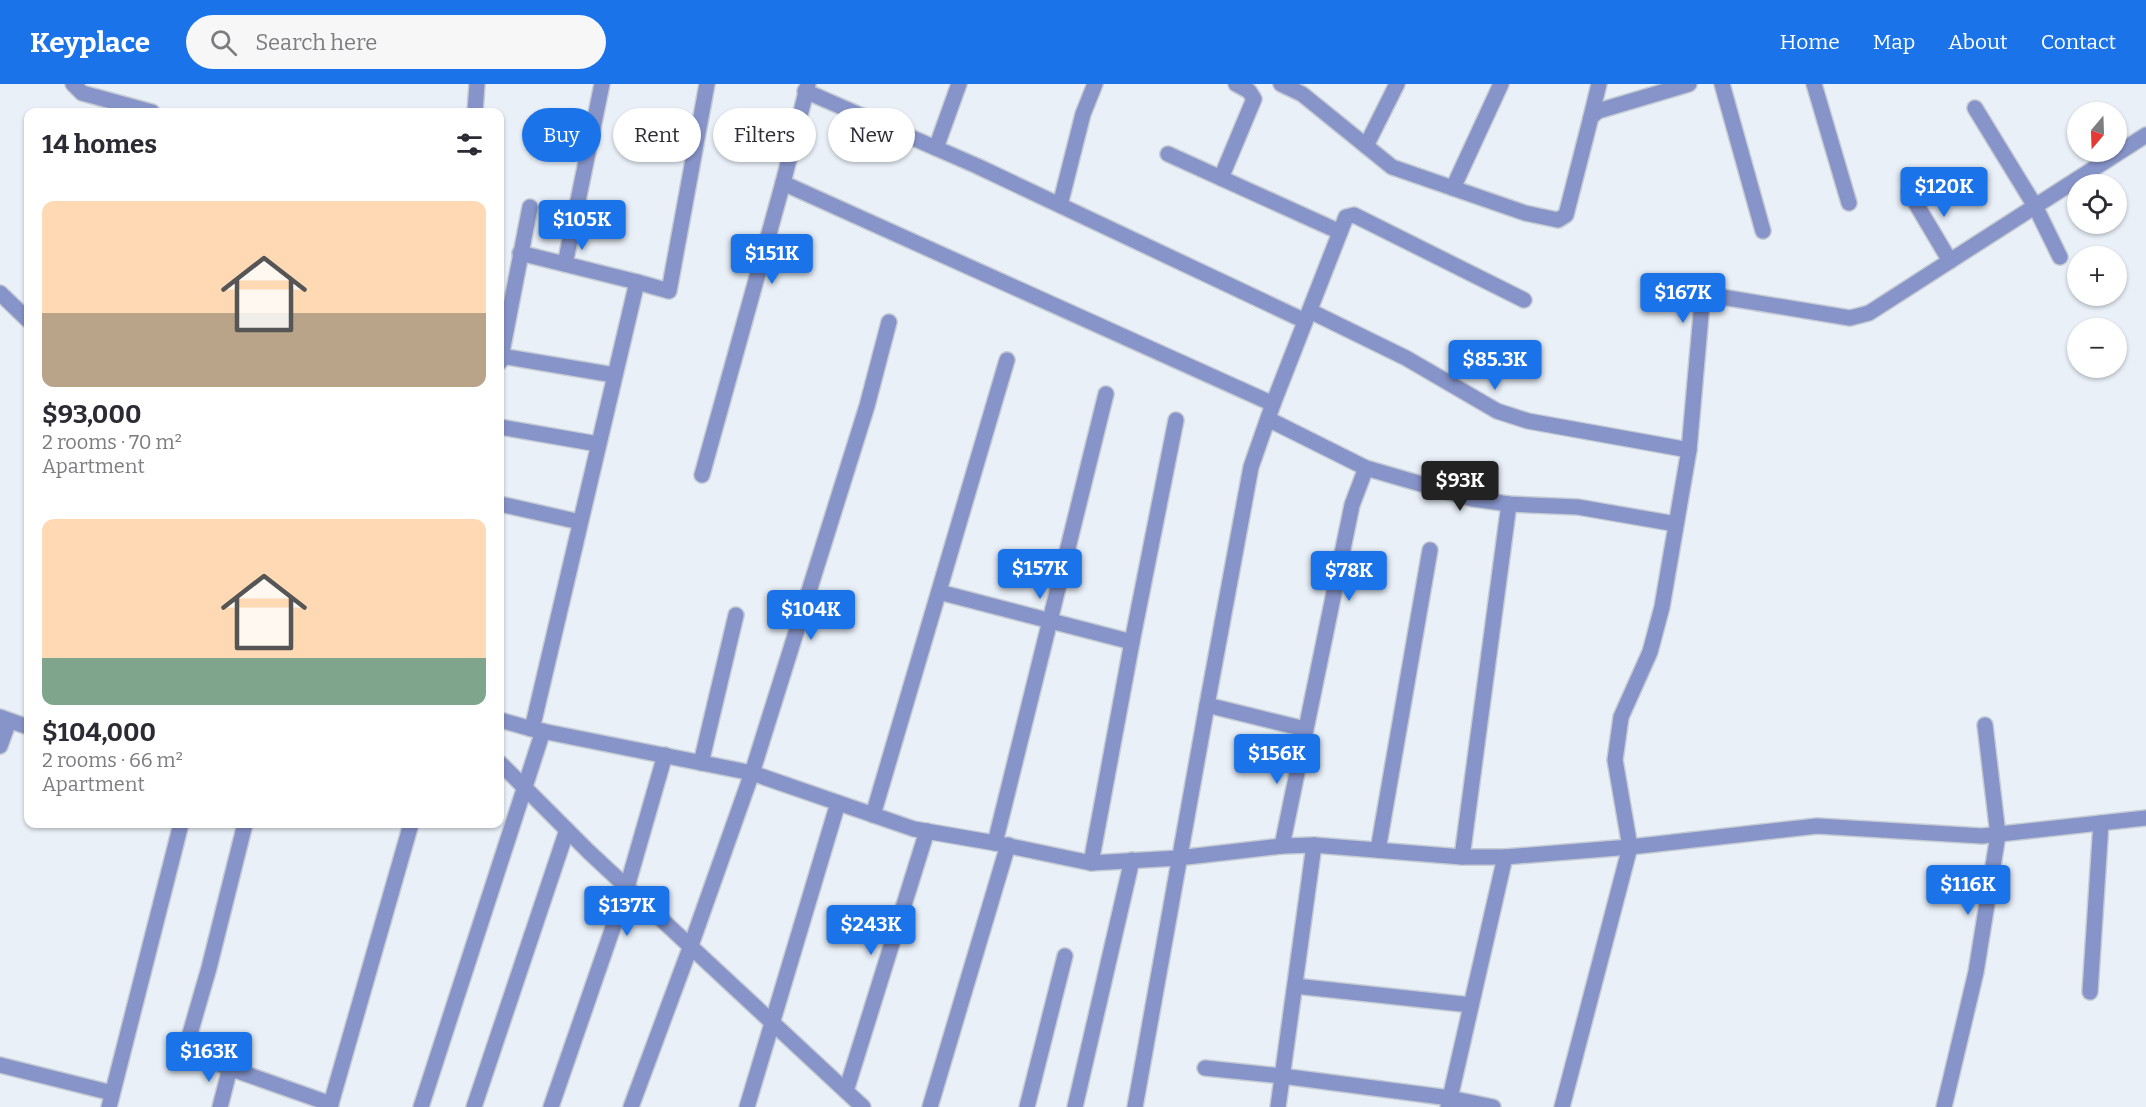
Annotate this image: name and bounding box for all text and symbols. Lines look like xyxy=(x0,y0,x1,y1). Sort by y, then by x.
search box xyxy=(186,15,606,69)
text: Keyplace xyxy=(30,26,150,59)
icon: search xyxy=(207,26,240,59)
text: Search here xyxy=(255,29,377,56)
text: Home xyxy=(1780,29,1840,55)
text: Map xyxy=(1873,29,1915,55)
text: About xyxy=(1948,29,2008,55)
text: Contact xyxy=(2041,29,2116,55)
north arrow xyxy=(2067,102,2127,162)
map controls xyxy=(2067,102,2127,378)
chip: Buy xyxy=(522,108,601,162)
chip: Rent xyxy=(613,108,701,162)
chip: Filters xyxy=(713,108,816,162)
chip: New xyxy=(828,108,915,162)
icon: filters xyxy=(453,128,486,161)
text: 14 homes xyxy=(42,129,157,160)
pin: $120K xyxy=(1902,167,1986,218)
text: $120K xyxy=(1915,174,1974,198)
button: locate xyxy=(2067,174,2127,234)
pin: $105K xyxy=(540,200,624,251)
text: $105K xyxy=(553,207,611,231)
pin: $151K xyxy=(730,234,814,285)
icon: home xyxy=(210,240,318,348)
text: $151K xyxy=(745,241,799,265)
button: + xyxy=(2067,246,2127,306)
pin: $167K xyxy=(1641,273,1725,324)
text: $167K xyxy=(1654,280,1712,304)
button: − xyxy=(2067,318,2127,378)
pin: $85.3K xyxy=(1446,340,1544,391)
text: $85.3K xyxy=(1463,347,1527,371)
text: $93,000 xyxy=(42,399,141,430)
text: 2 rooms · 70 m² xyxy=(42,430,182,454)
text: Apartment xyxy=(42,454,145,478)
pin: $93K xyxy=(1424,461,1496,512)
text: $93K xyxy=(1435,468,1485,492)
pin: $157K xyxy=(998,549,1082,600)
pin: $78K xyxy=(1313,551,1385,602)
text: $157K xyxy=(1012,556,1068,580)
icon: home xyxy=(210,558,318,666)
text: $78K xyxy=(1325,558,1373,582)
pin: $104K xyxy=(769,590,853,641)
text: $104K xyxy=(781,597,841,621)
text: $104,000 xyxy=(42,717,156,748)
pin: $156K xyxy=(1235,734,1319,785)
text: $156K xyxy=(1248,741,1306,765)
text: 2 rooms · 66 m² xyxy=(42,748,183,772)
text: Apartment xyxy=(42,772,145,796)
pin: $116K xyxy=(1926,865,2010,916)
text: $116K xyxy=(1940,872,1996,896)
pin: $137K xyxy=(585,886,669,937)
text: $137K xyxy=(598,893,656,917)
pin: $243K xyxy=(829,905,913,956)
text: $243K xyxy=(840,912,902,936)
pin: $163K xyxy=(167,1032,251,1083)
text: $163K xyxy=(180,1039,238,1063)

